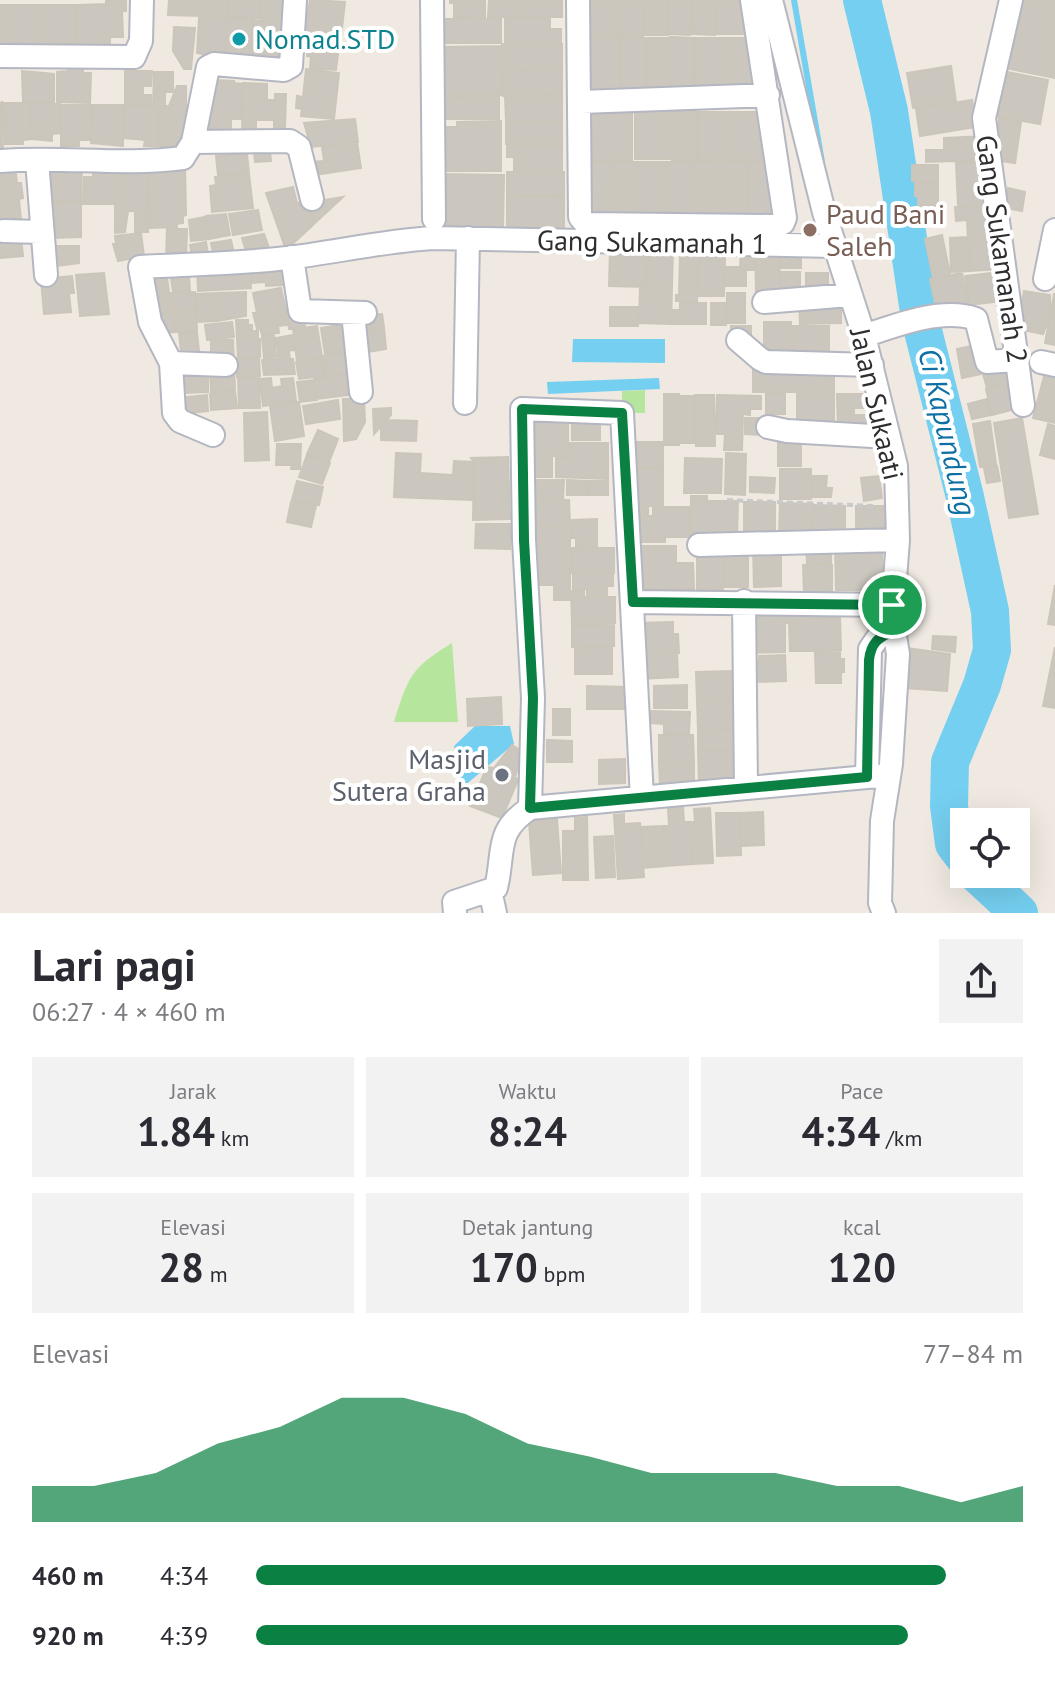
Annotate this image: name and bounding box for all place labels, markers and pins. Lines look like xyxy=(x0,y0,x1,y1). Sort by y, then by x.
place label: Nomad.STD xyxy=(255,20,395,57)
marker: Nomad.STD xyxy=(230,30,248,48)
place label: Paud Bani Saleh xyxy=(826,195,945,264)
marker: Paud Bani Saleh xyxy=(801,221,819,239)
pin xyxy=(858,571,926,639)
place label: Masjid Sutera Graha xyxy=(332,740,486,809)
marker: Masjid Sutera Graha xyxy=(493,766,511,784)

